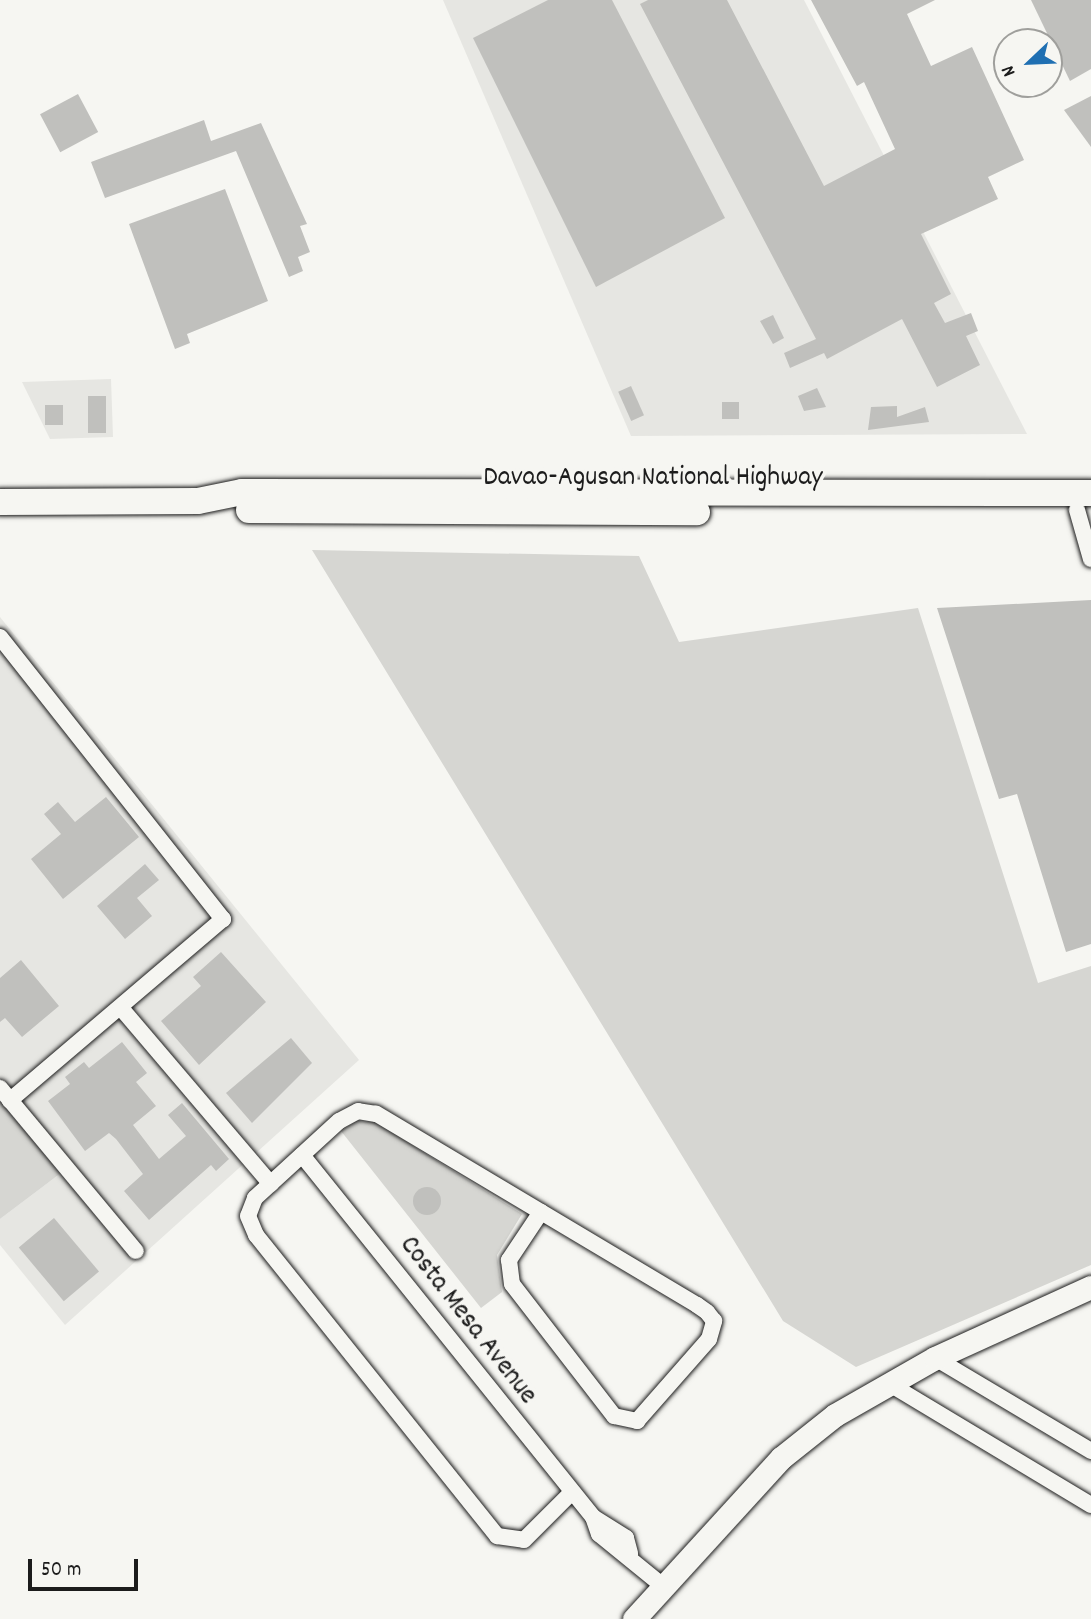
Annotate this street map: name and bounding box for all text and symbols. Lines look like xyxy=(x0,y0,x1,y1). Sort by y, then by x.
north arrow xyxy=(993,28,1063,98)
text: N xyxy=(996,61,1024,80)
street label: Davao-Agusan National Highway xyxy=(483,462,823,496)
street label: Costa Mesa Avenue xyxy=(391,1230,543,1412)
scale bar xyxy=(32,1546,142,1590)
text: 50 m xyxy=(41,1556,81,1586)

